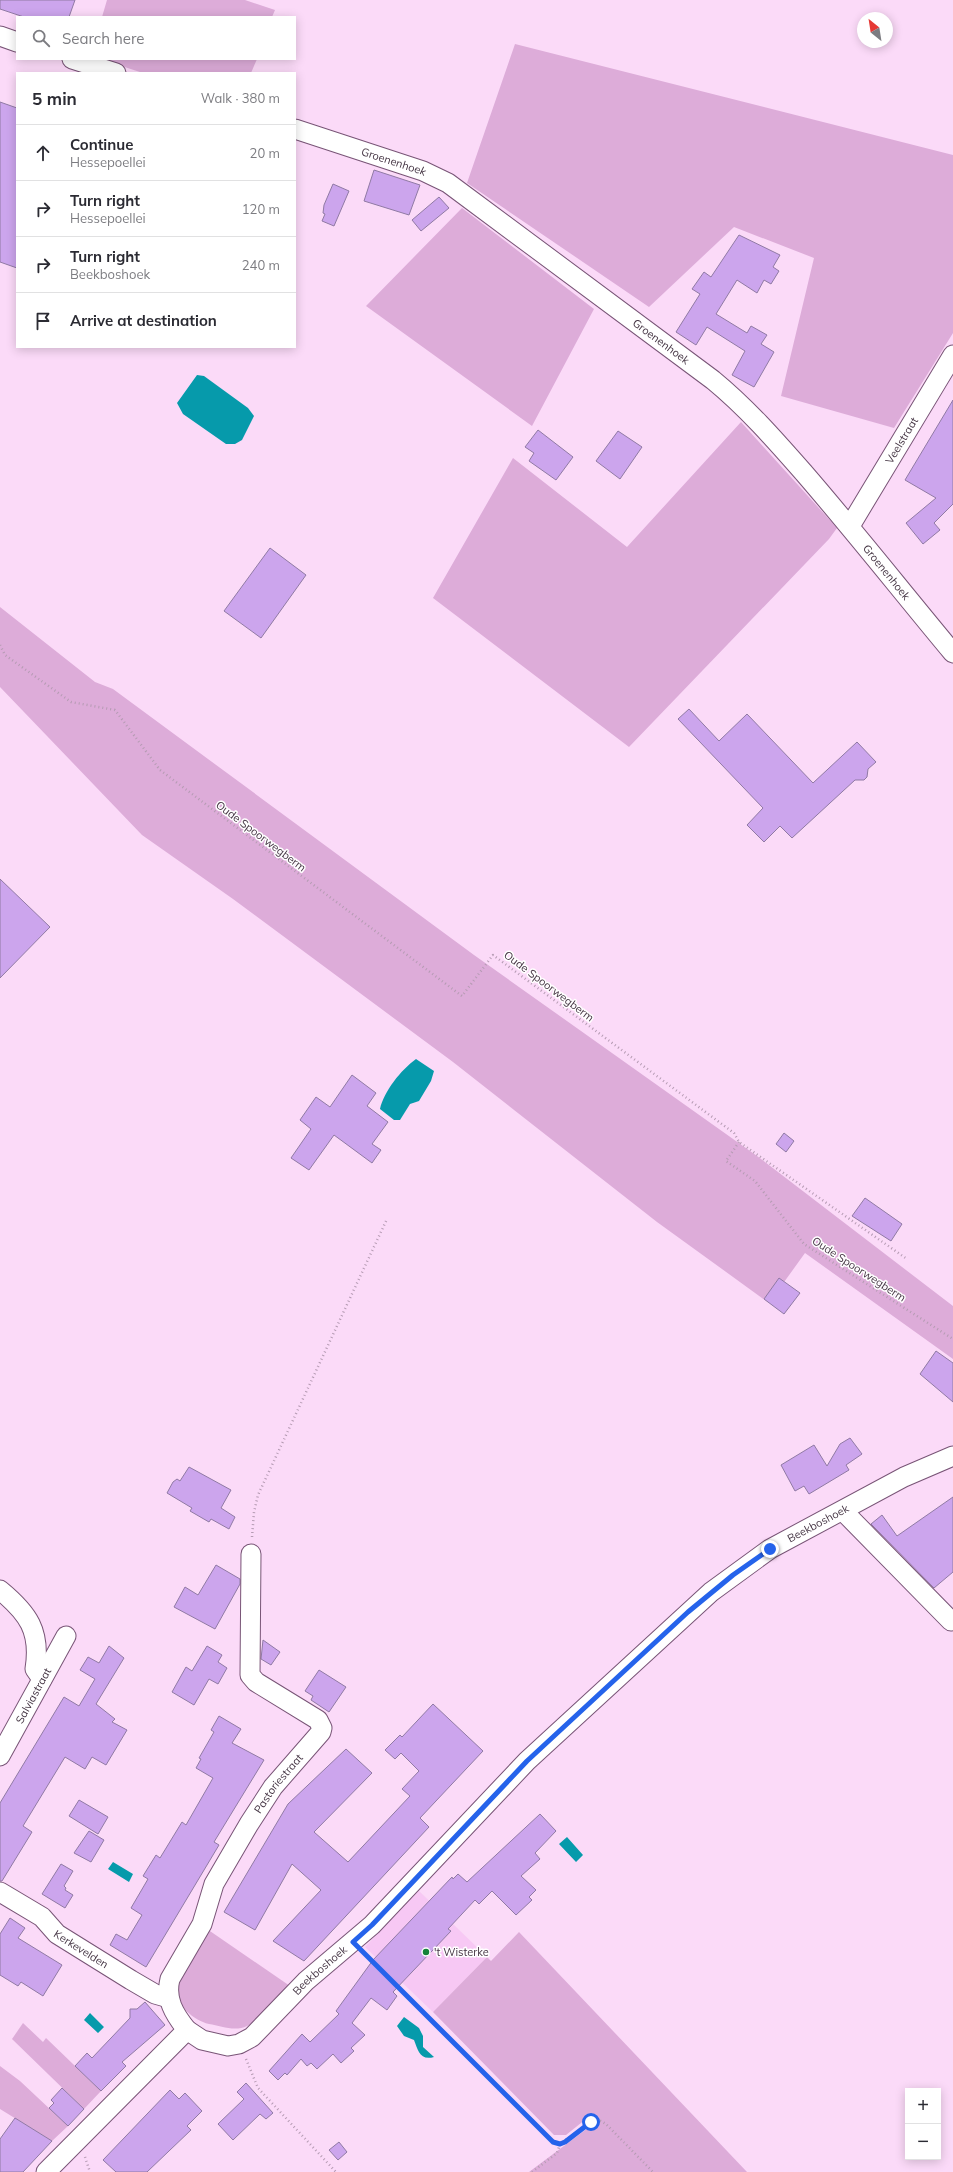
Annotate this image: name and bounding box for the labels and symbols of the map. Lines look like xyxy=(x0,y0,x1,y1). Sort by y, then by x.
north arrow xyxy=(857,12,893,48)
street label: Groenenhoek xyxy=(360,144,429,179)
street label: Groenenhoek xyxy=(630,316,693,367)
street label: Veelstraat xyxy=(882,414,921,466)
street label: Groenenhoek xyxy=(860,542,914,603)
street label: Oude Spoorwegberm xyxy=(213,798,309,874)
street label: Oude Spoorwegberm xyxy=(501,948,597,1024)
street label: Oude Spoorwegberm xyxy=(809,1233,909,1305)
street label: Beekboshoek xyxy=(785,1501,851,1545)
route end xyxy=(761,1540,779,1558)
street label: Salviastraat xyxy=(12,1665,54,1726)
street label: Pastoriestraat xyxy=(251,1751,306,1816)
street label: Kerkevelden xyxy=(51,1927,111,1971)
street label: Beekboshoek xyxy=(290,1942,350,1998)
place label: 't Wisterke xyxy=(434,1945,489,1959)
marker: 't Wisterke xyxy=(421,1947,431,1957)
route start xyxy=(582,2113,600,2131)

